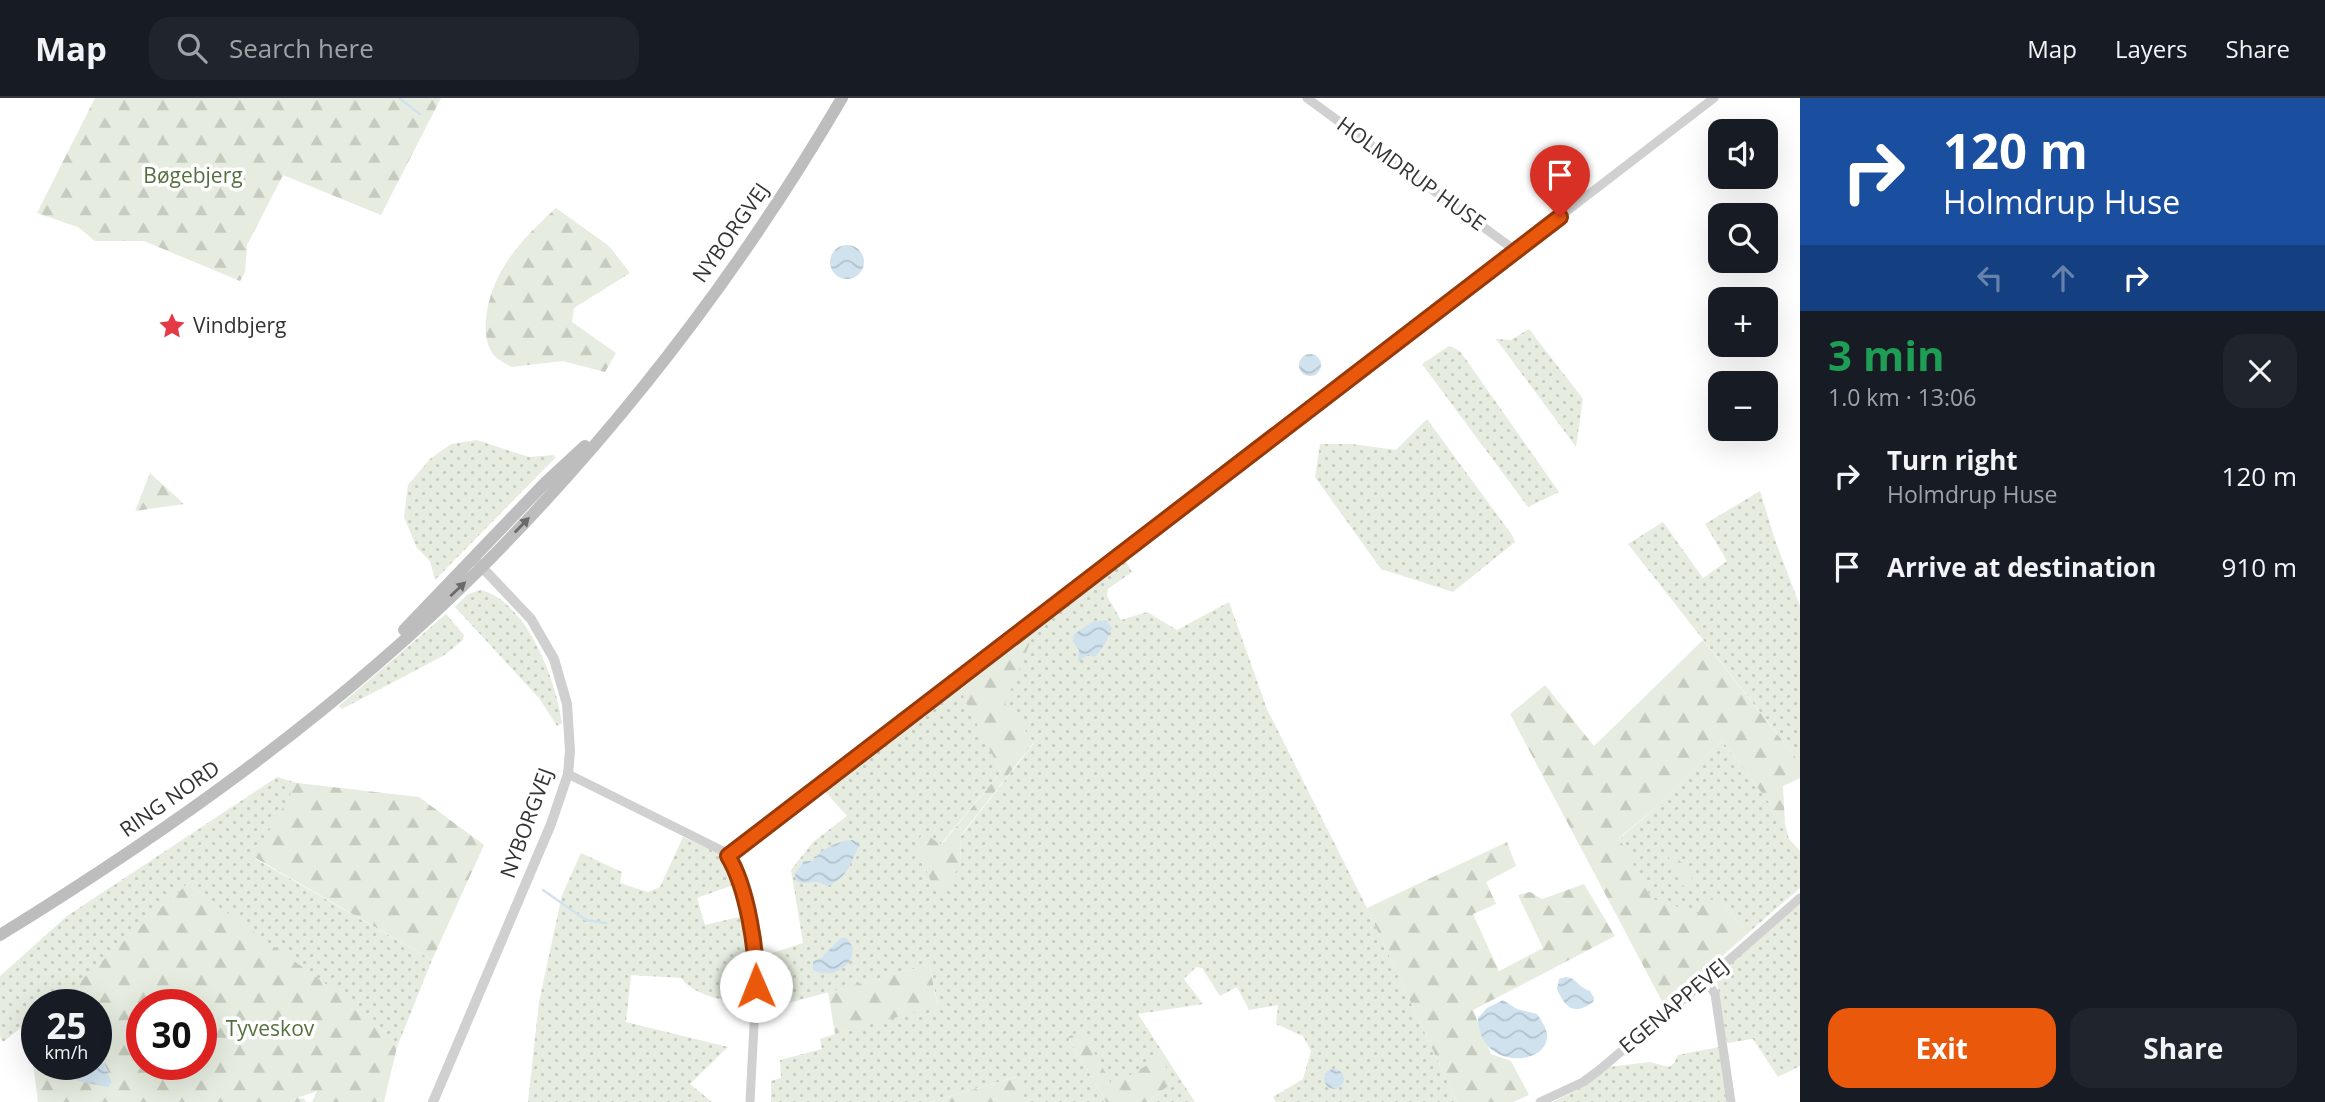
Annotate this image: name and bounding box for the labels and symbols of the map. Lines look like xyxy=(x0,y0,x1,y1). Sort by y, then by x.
street label: HOLMDRUP HUSE xyxy=(1332,110,1492,237)
pin xyxy=(1530,145,1590,217)
park label: Bøgebjerg xyxy=(143,161,243,189)
street label: NYBORGVEJ xyxy=(686,177,775,288)
place icon: Vindbjerg xyxy=(157,311,187,341)
place label: Vindbjerg xyxy=(193,311,286,339)
one-way arrow xyxy=(513,517,529,534)
one-way arrow xyxy=(449,581,467,597)
street label: RING NORD xyxy=(114,754,225,843)
street label: NYBORGVEJ xyxy=(493,764,559,882)
position arrow xyxy=(719,949,793,1023)
street label: EGENAPPEVEJ xyxy=(1613,951,1734,1059)
speed limit sign: 30 xyxy=(126,989,217,1080)
park label: Tyveskov xyxy=(226,1014,315,1042)

